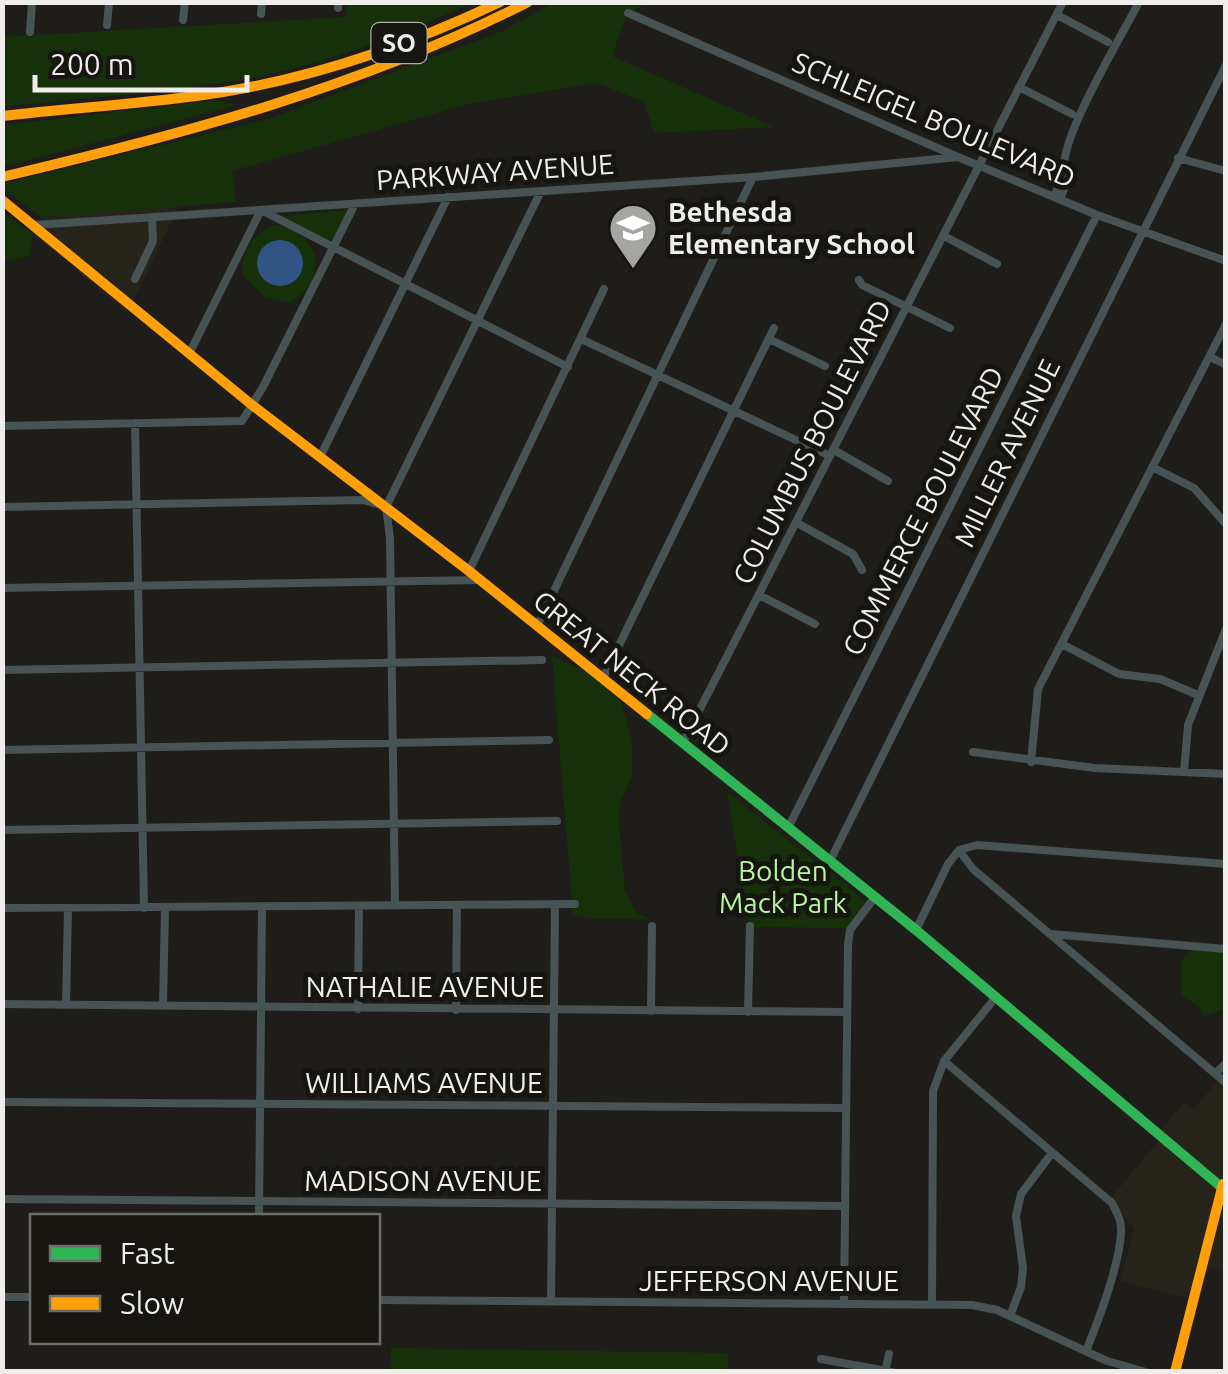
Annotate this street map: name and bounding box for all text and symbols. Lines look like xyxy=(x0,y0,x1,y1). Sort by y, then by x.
road number: SO xyxy=(372,23,426,63)
scale bar xyxy=(35,30,248,92)
street label: SCHLEIGEL BOULEVARD xyxy=(788,46,1080,193)
text: 200 m xyxy=(50,47,134,81)
street label: PARKWAY AVENUE xyxy=(375,148,615,195)
place label: Bethesda Elementary School xyxy=(668,196,915,259)
school or university icon: Bethesda Elementary School xyxy=(607,202,659,270)
street label: COLUMBUS BOULEVARD xyxy=(726,295,897,589)
street label: MILLER AVENUE xyxy=(948,354,1065,552)
street label: COMMERCE BOULEVARD xyxy=(836,361,1009,660)
street label: GREAT NECK ROAD xyxy=(528,584,737,761)
park label: Bolden Mack Park xyxy=(719,855,847,918)
street label: NATHALIE AVENUE xyxy=(306,971,544,1002)
street label: WILLIAMS AVENUE xyxy=(305,1067,543,1098)
street label: MADISON AVENUE xyxy=(304,1165,542,1196)
legend xyxy=(30,1214,380,1344)
text: Fast xyxy=(120,1236,175,1270)
street label: JEFFERSON AVENUE xyxy=(639,1265,899,1296)
text: Slow xyxy=(120,1286,184,1320)

